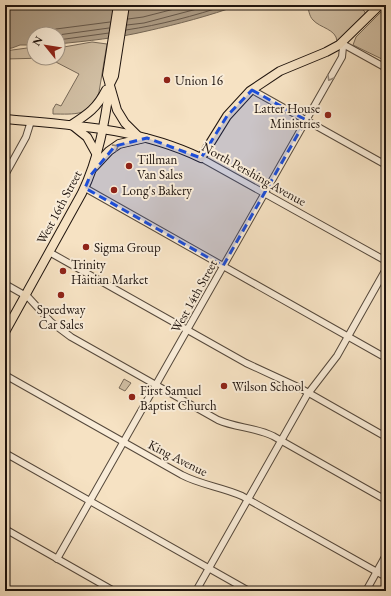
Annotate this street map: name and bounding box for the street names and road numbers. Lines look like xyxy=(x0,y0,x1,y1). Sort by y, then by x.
street label: North Pershing Avenue xyxy=(199,138,309,210)
street label: West 16th Street xyxy=(32,167,86,247)
street label: West 14th Street xyxy=(167,256,221,336)
street label: King Avenue xyxy=(145,436,211,480)

